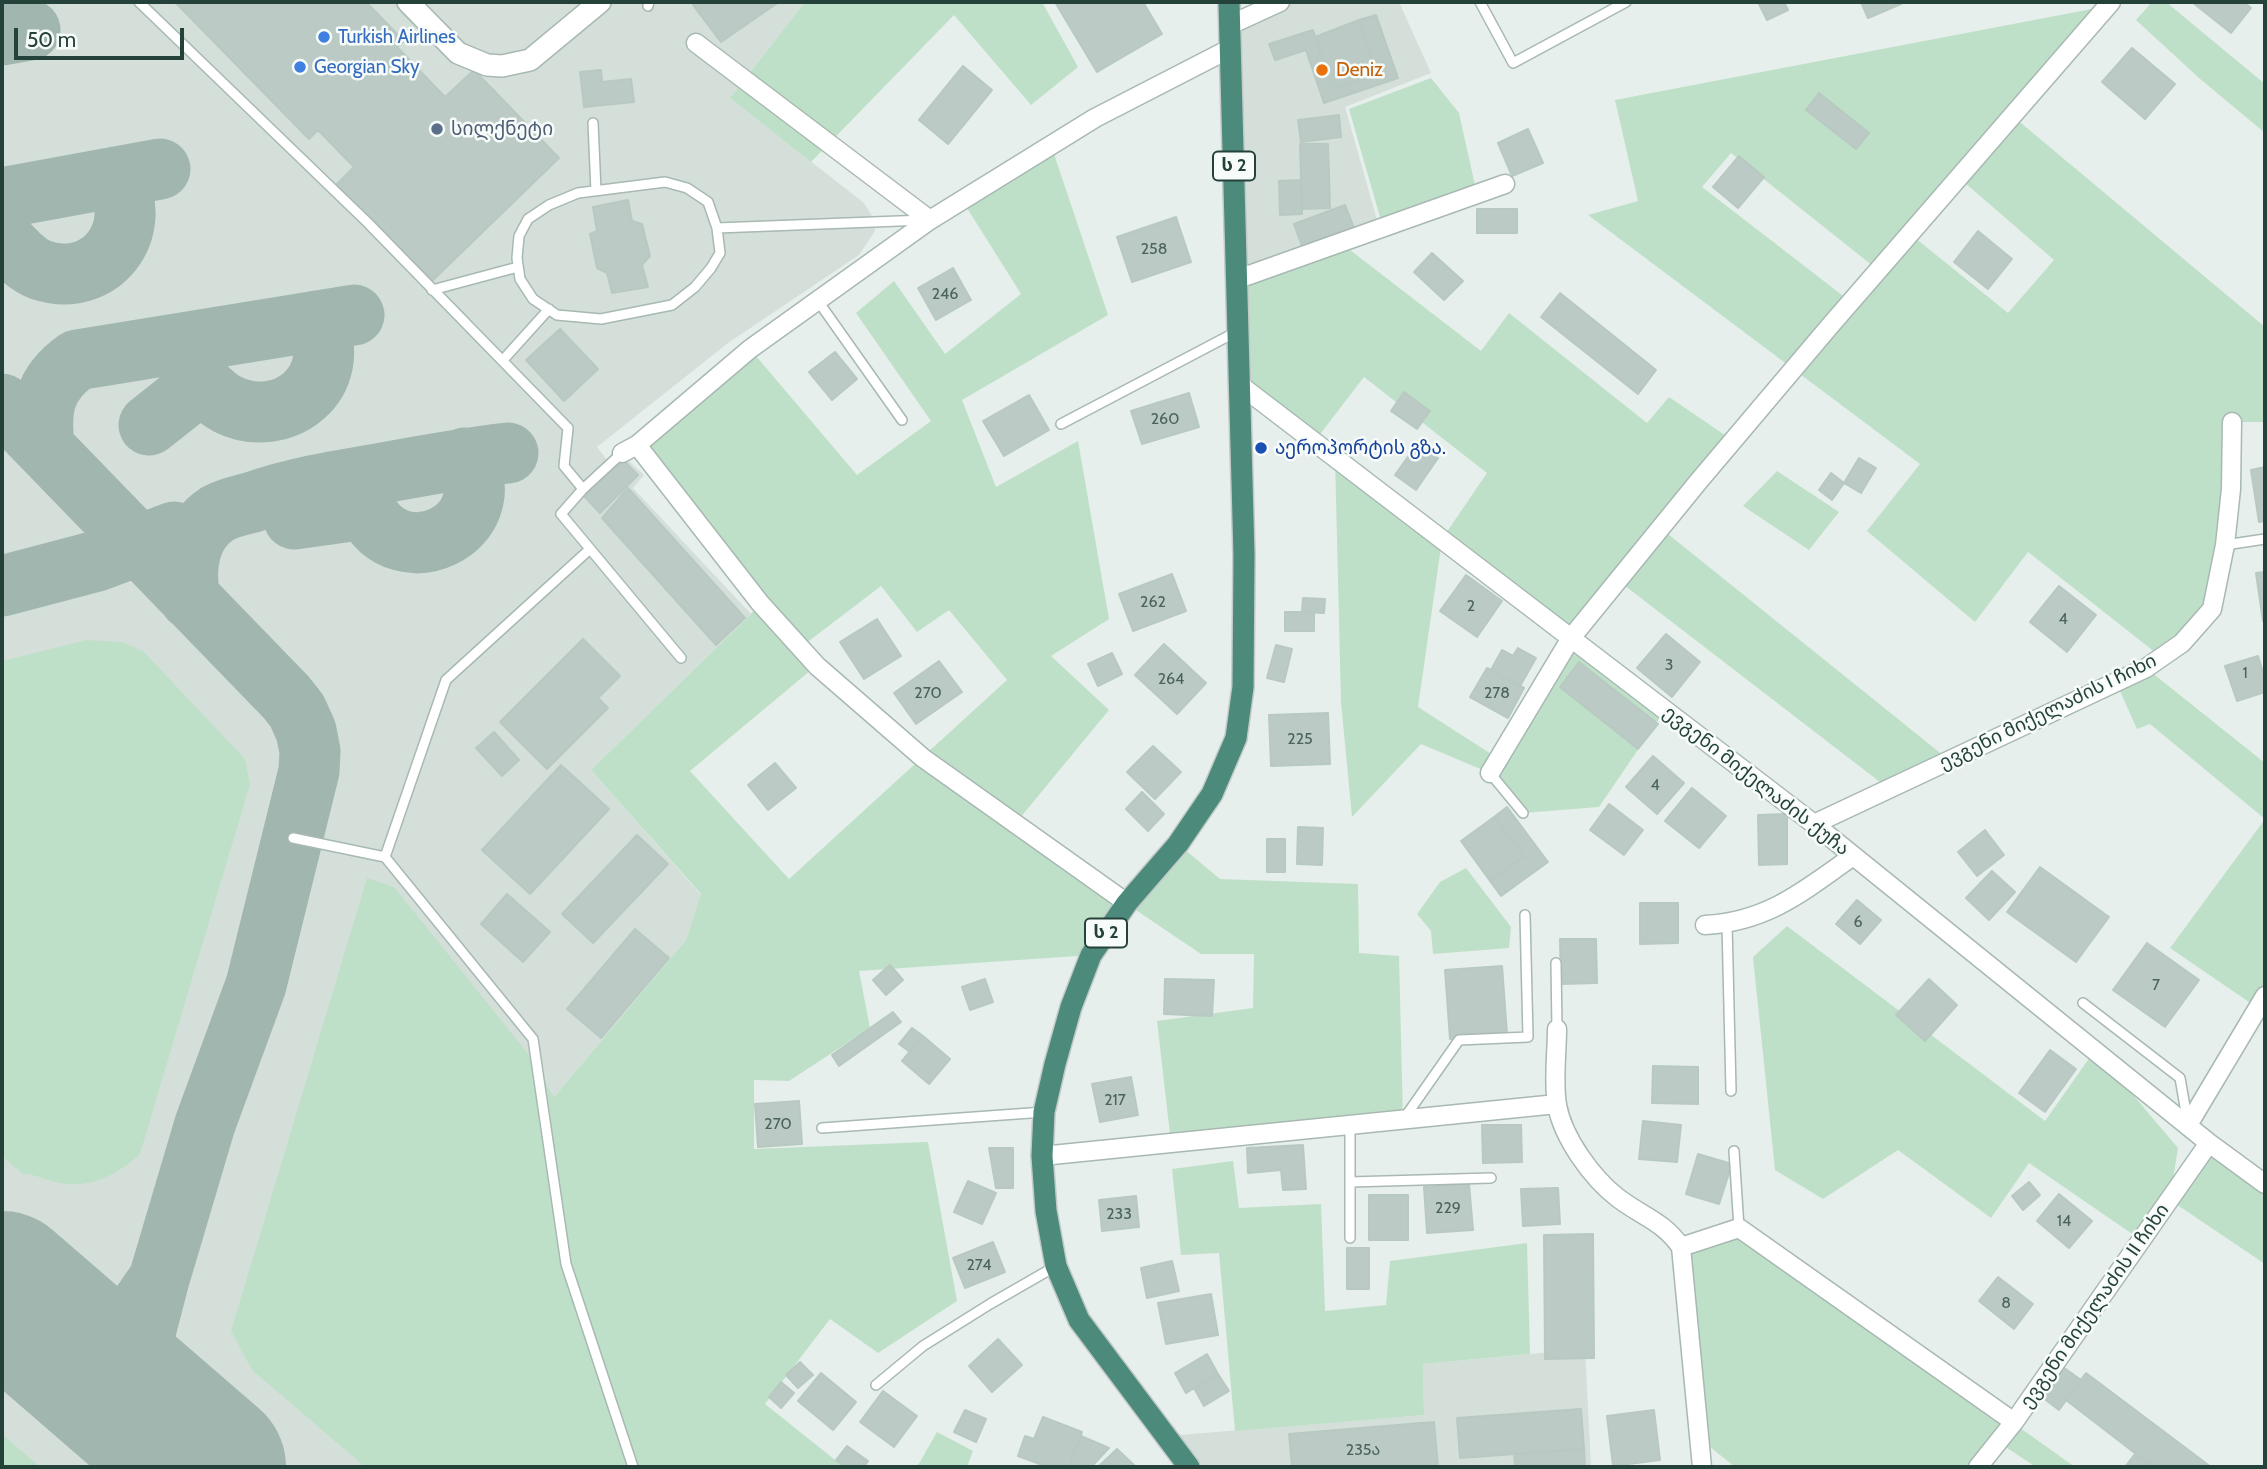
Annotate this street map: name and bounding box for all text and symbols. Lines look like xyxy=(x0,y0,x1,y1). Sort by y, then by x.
scale bar xyxy=(18,14,187,58)
place label: Turkish Airlines xyxy=(338,26,456,48)
text: 50 m xyxy=(27,27,76,52)
marker: Turkish Airlines xyxy=(316,29,332,45)
place label: Georgian Sky xyxy=(314,56,420,78)
marker: Georgian Sky xyxy=(292,59,308,75)
place label: Deniz xyxy=(1336,59,1383,81)
marker: Deniz xyxy=(1314,62,1330,78)
place label: სილქნეტი xyxy=(451,118,553,140)
marker: სილქნეტი xyxy=(429,121,445,137)
road number: ს 2 xyxy=(1213,152,1255,181)
house number: 258 xyxy=(1141,239,1167,259)
house number: 246 xyxy=(932,284,958,304)
house number: 260 xyxy=(1151,409,1179,429)
place label: აეროპორტის გზა. xyxy=(1275,437,1446,459)
marker: აეროპორტის გზა. xyxy=(1253,440,1269,456)
house number: 262 xyxy=(1140,592,1166,612)
house number: 2 xyxy=(1467,596,1475,616)
house number: 4 xyxy=(2058,609,2068,629)
street label: ევგენი მიქელაძის I ჩიხი xyxy=(1936,649,2160,775)
house number: 3 xyxy=(1665,655,1673,675)
house number: 1 xyxy=(2242,663,2248,683)
house number: 264 xyxy=(1158,669,1184,689)
house number: 270 xyxy=(914,683,942,703)
house number: 278 xyxy=(1484,683,1510,703)
street label: ევგენი მიქელაძის ქუჩა xyxy=(1658,701,1854,861)
house number: 225 xyxy=(1287,729,1313,749)
house number: 4 xyxy=(1650,775,1660,795)
house number: 6 xyxy=(1853,912,1863,932)
road number: ს 2 xyxy=(1085,918,1127,948)
house number: 7 xyxy=(2152,975,2160,995)
house number: 217 xyxy=(1104,1090,1126,1110)
house number: 270 xyxy=(764,1114,792,1134)
house number: 229 xyxy=(1435,1198,1461,1218)
street label: ევგენი მიქელაძის II ჩიხი xyxy=(2016,1200,2174,1412)
house number: 233 xyxy=(1106,1204,1132,1224)
house number: 14 xyxy=(2057,1211,2071,1231)
house number: 274 xyxy=(966,1255,992,1275)
house number: 8 xyxy=(2001,1293,2011,1313)
house number: 235ა xyxy=(1346,1440,1380,1460)

